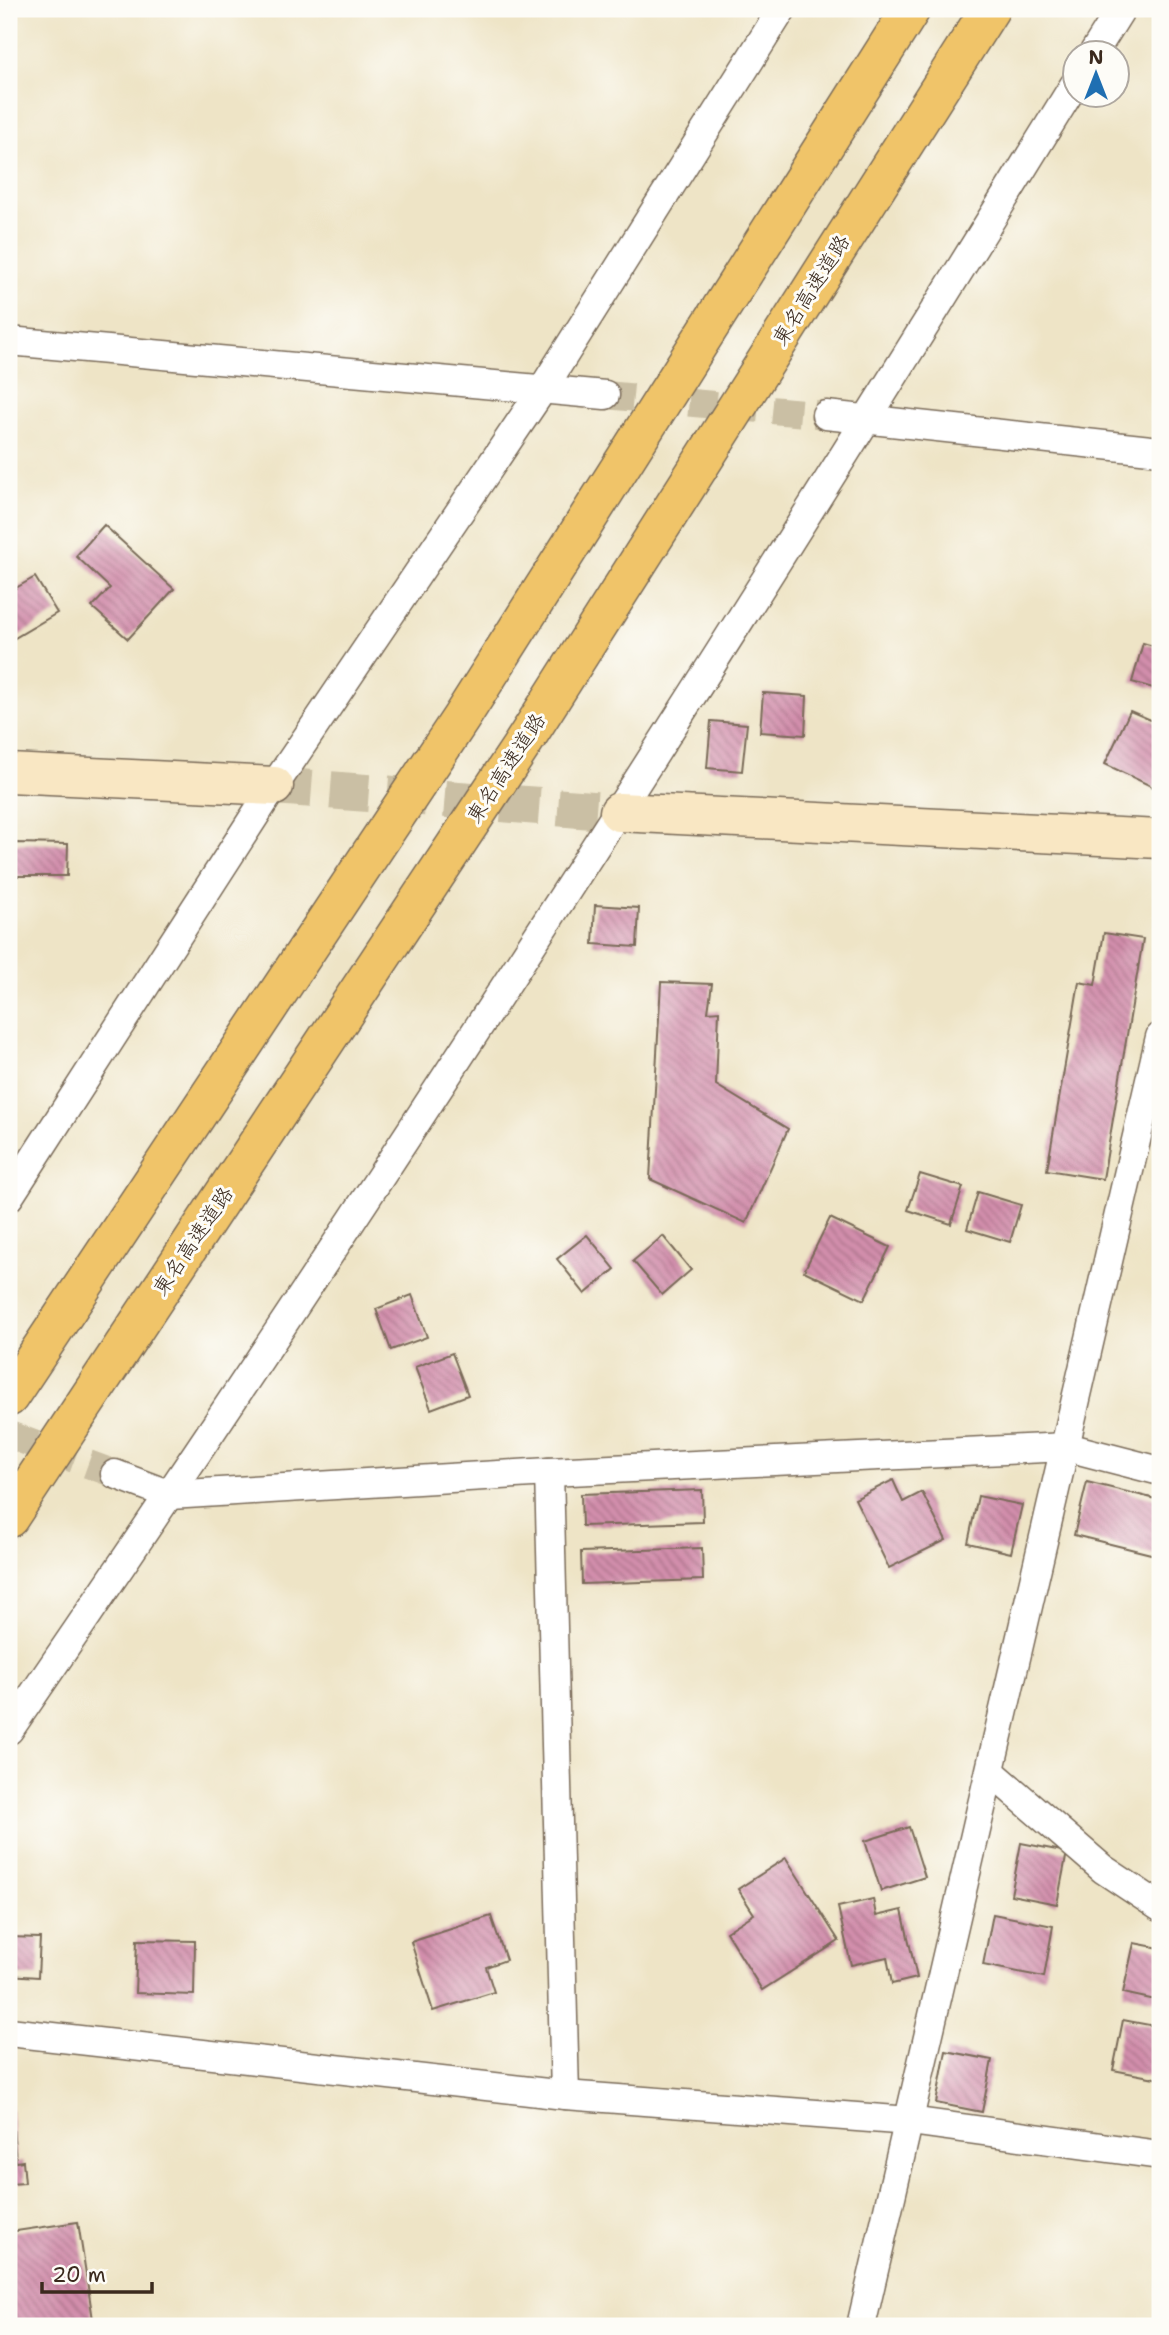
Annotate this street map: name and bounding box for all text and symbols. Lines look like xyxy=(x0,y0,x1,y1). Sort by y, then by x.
north arrow xyxy=(1060,38,1130,108)
text: N xyxy=(1088,45,1104,70)
street label: 東名高速道路 xyxy=(766,229,856,351)
street label: 東名高速道路 xyxy=(460,708,552,828)
street label: 東名高速道路 xyxy=(146,1181,240,1301)
scale bar xyxy=(42,2251,152,2295)
text: 20 m xyxy=(52,2261,106,2289)

